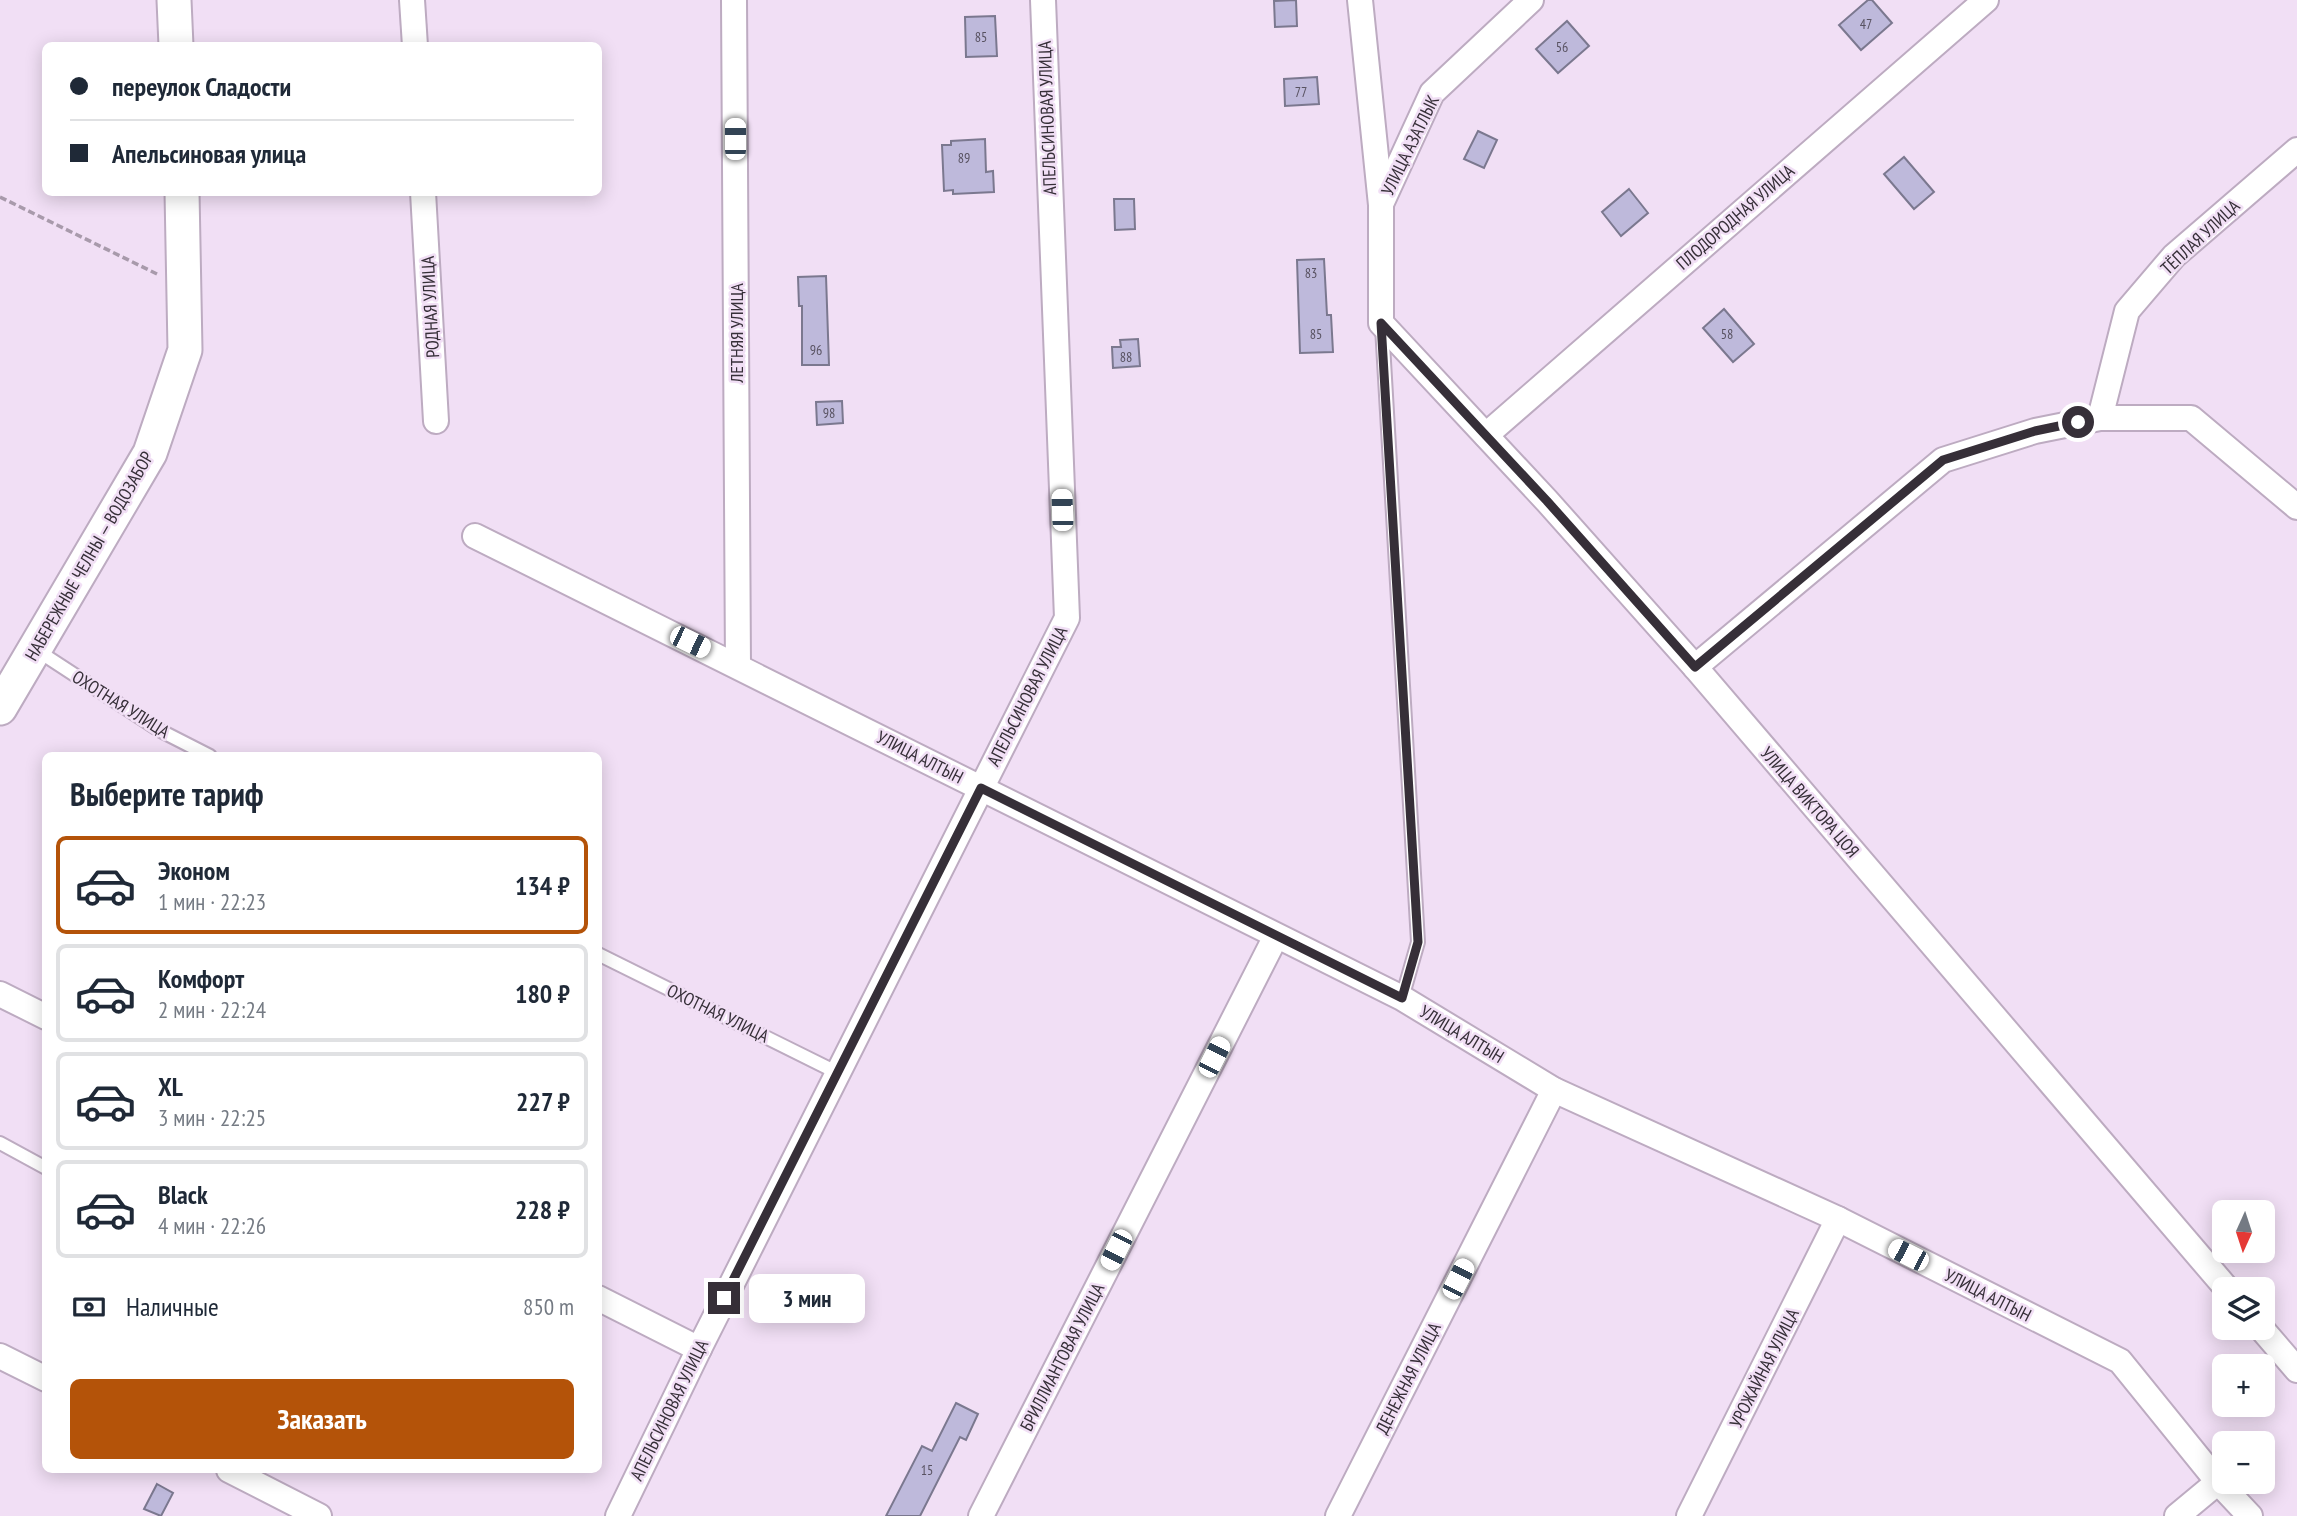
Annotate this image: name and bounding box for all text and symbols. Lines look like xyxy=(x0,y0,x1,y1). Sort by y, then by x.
house number: 47 xyxy=(1860,15,1872,33)
house number: 85 xyxy=(975,28,987,46)
house number: 56 xyxy=(1556,38,1568,56)
street label: АПЕЛЬСИНОВАЯ УЛИЦА xyxy=(1033,40,1061,195)
text: переулок Сладости xyxy=(112,70,291,103)
house number: 77 xyxy=(1295,83,1307,101)
street label: УЛИЦА АЗАТЛЫК xyxy=(1376,91,1444,199)
car xyxy=(725,118,746,160)
text: Апельсиновая улица xyxy=(112,137,306,170)
house number: 89 xyxy=(958,149,970,167)
street label: ПЛОДОРОДНАЯ УЛИЦА xyxy=(1671,159,1799,275)
street label: ТЁПЛАЯ УЛИЦА xyxy=(2156,194,2245,279)
street label: РОДНАЯ УЛИЦА xyxy=(416,255,444,359)
house number: 83 xyxy=(1305,264,1317,282)
street label: ЛЕТНЯЯ УЛИЦА xyxy=(725,283,748,384)
house number: 85 xyxy=(1310,325,1322,343)
house number: 58 xyxy=(1721,325,1733,343)
house number: 96 xyxy=(810,341,822,359)
house number: 88 xyxy=(1120,348,1132,366)
house number: 98 xyxy=(823,404,835,422)
route start xyxy=(2062,406,2094,438)
street label: НАБЕРЕЖНЫЕ ЧЕЛНЫ — ВОДОЗАБОР xyxy=(20,447,158,665)
car xyxy=(1051,489,1074,531)
street label: АПЕЛЬСИНОВАЯ УЛИЦА xyxy=(982,622,1072,770)
car xyxy=(667,623,714,661)
street label: ОХОТНАЯ УЛИЦА xyxy=(68,665,174,743)
street label: УЛИЦА АЛТЫН xyxy=(873,725,967,789)
street label: УЛИЦА ВИКТОРА ЦОЯ xyxy=(1756,742,1864,862)
text: Выберите тариф xyxy=(70,773,264,815)
icon: car xyxy=(74,854,137,917)
text: Эконом xyxy=(158,854,230,887)
text: 134 ₽ xyxy=(515,869,570,902)
text: 1 мин · 22:23 xyxy=(158,887,266,916)
icon: car xyxy=(74,962,137,1025)
text: Комфорт xyxy=(158,962,244,995)
text: 180 ₽ xyxy=(515,977,570,1010)
street label: ОХОТНАЯ УЛИЦА xyxy=(663,978,773,1048)
text: 2 мин · 22:24 xyxy=(158,995,266,1024)
street label: УЛИЦА АЛТЫН xyxy=(1416,1000,1508,1068)
car xyxy=(1196,1034,1233,1080)
icon: car xyxy=(74,1070,137,1133)
text: XL xyxy=(158,1070,183,1103)
text: 227 ₽ xyxy=(516,1085,570,1118)
text: 3 мин · 22:25 xyxy=(158,1103,266,1132)
icon: car xyxy=(74,1178,137,1241)
text: Black xyxy=(158,1178,208,1211)
text: 228 ₽ xyxy=(515,1193,570,1226)
north arrow xyxy=(2212,1200,2275,1264)
map controls xyxy=(2212,1200,2275,1494)
text: 4 мин · 22:26 xyxy=(158,1211,266,1240)
car xyxy=(1098,1227,1135,1273)
car xyxy=(1885,1236,1932,1274)
car xyxy=(1440,1256,1477,1302)
street label: УЛИЦА АЛТЫН xyxy=(1941,1263,2035,1327)
callout: 3 мин xyxy=(748,1274,864,1322)
button: layers xyxy=(2212,1277,2275,1340)
street label: БРИЛЛИАНТОВАЯ УЛИЦА xyxy=(1015,1279,1109,1435)
route end xyxy=(708,1282,740,1314)
text: 3 мин xyxy=(782,1284,832,1313)
icon: cash xyxy=(70,1288,108,1326)
text: Наличные xyxy=(126,1290,219,1323)
text: 850 m xyxy=(523,1292,574,1321)
street label: УРОЖАЙНАЯ УЛИЦА xyxy=(1724,1304,1804,1431)
street label: ДЕНЕЖНАЯ УЛИЦА xyxy=(1370,1318,1446,1437)
street label: АПЕЛЬСИНОВАЯ УЛИЦА xyxy=(625,1335,713,1484)
button: + xyxy=(2212,1354,2275,1417)
button: Заказать xyxy=(70,1379,574,1459)
button: − xyxy=(2212,1431,2275,1494)
house number: 15 xyxy=(921,1461,933,1479)

